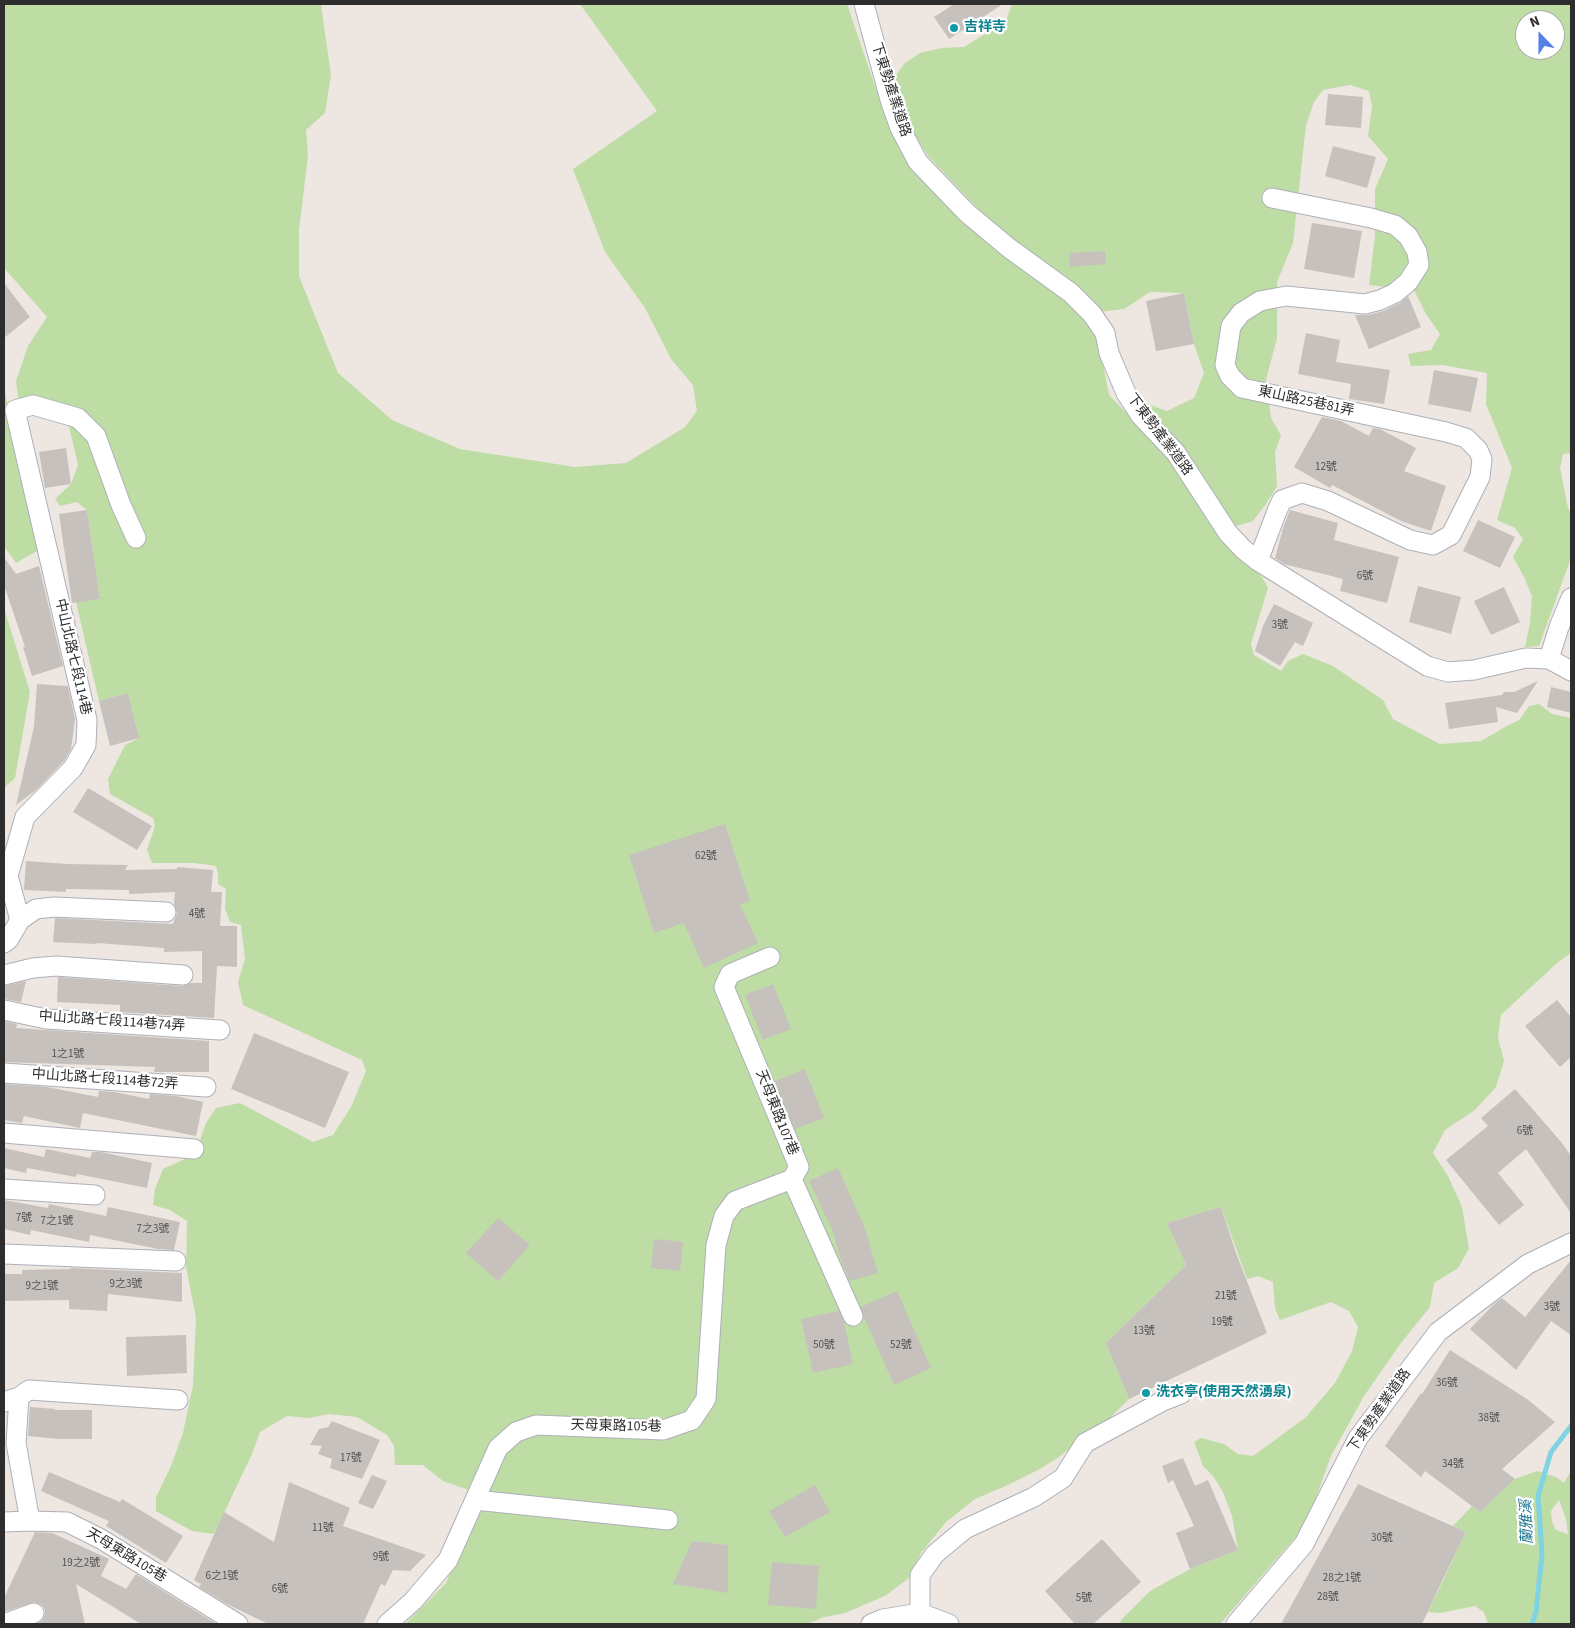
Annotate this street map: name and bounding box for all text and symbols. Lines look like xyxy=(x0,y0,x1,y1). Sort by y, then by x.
north arrow xyxy=(1515,10,1565,60)
text: N xyxy=(1527,11,1543,33)
place label: 吉祥寺 xyxy=(964,20,1006,36)
marker: 吉祥寺 xyxy=(948,22,960,34)
street label: 下東勢產業道路 xyxy=(867,41,913,139)
street label: 東山路25巷81弄 xyxy=(1256,384,1356,420)
street label: 下東勢產業道路 xyxy=(1123,391,1195,479)
house number: 12號 xyxy=(1315,461,1337,475)
house number: 6號 xyxy=(1357,570,1373,584)
street label: 中山北路七段114巷 xyxy=(50,597,94,717)
house number: 3號 xyxy=(1272,619,1288,633)
house number: 62號 xyxy=(695,850,717,864)
house number: 4號 xyxy=(189,908,205,922)
street label: 中山北路七段114巷74弄 xyxy=(38,1009,186,1035)
house number: 1之1號 xyxy=(52,1048,84,1062)
street label: 中山北路七段114巷72弄 xyxy=(31,1067,179,1093)
street label: 天母東路107巷 xyxy=(751,1068,801,1158)
house number: 6號 xyxy=(1517,1125,1533,1139)
house number: 7號 xyxy=(16,1212,32,1226)
house number: 7之1號 xyxy=(41,1215,73,1229)
house number: 7之3號 xyxy=(137,1223,169,1237)
house number: 9之3號 xyxy=(110,1278,142,1292)
house number: 9之1號 xyxy=(26,1280,58,1294)
house number: 21號 xyxy=(1215,1290,1237,1304)
house number: 3號 xyxy=(1544,1301,1560,1315)
house number: 19號 xyxy=(1211,1316,1233,1330)
house number: 13號 xyxy=(1133,1325,1155,1339)
house number: 50號 xyxy=(813,1339,835,1353)
house number: 52號 xyxy=(890,1339,912,1353)
street label: 下東勢產業道路 xyxy=(1345,1366,1415,1456)
house number: 36號 xyxy=(1436,1377,1458,1391)
place label: 洗衣亭(使用天然湧泉) xyxy=(1156,1385,1292,1401)
marker: 洗衣亭(使用天然湧泉) xyxy=(1140,1387,1152,1399)
house number: 38號 xyxy=(1478,1412,1500,1426)
street label: 天母東路105巷 xyxy=(570,1418,662,1436)
house number: 17號 xyxy=(340,1452,362,1466)
house number: 34號 xyxy=(1442,1458,1464,1472)
water label: 蘭雅溪 xyxy=(1518,1499,1538,1545)
house number: 11號 xyxy=(312,1522,334,1536)
street label: 天母東路105巷 xyxy=(83,1525,169,1587)
house number: 30號 xyxy=(1371,1532,1393,1546)
house number: 9號 xyxy=(373,1551,389,1565)
house number: 19之2號 xyxy=(62,1557,100,1571)
house number: 6之1號 xyxy=(206,1570,238,1584)
house number: 28之1號 xyxy=(1323,1572,1361,1586)
house number: 6號 xyxy=(272,1583,288,1597)
house number: 28號 xyxy=(1317,1591,1339,1605)
house number: 5號 xyxy=(1076,1592,1092,1606)

